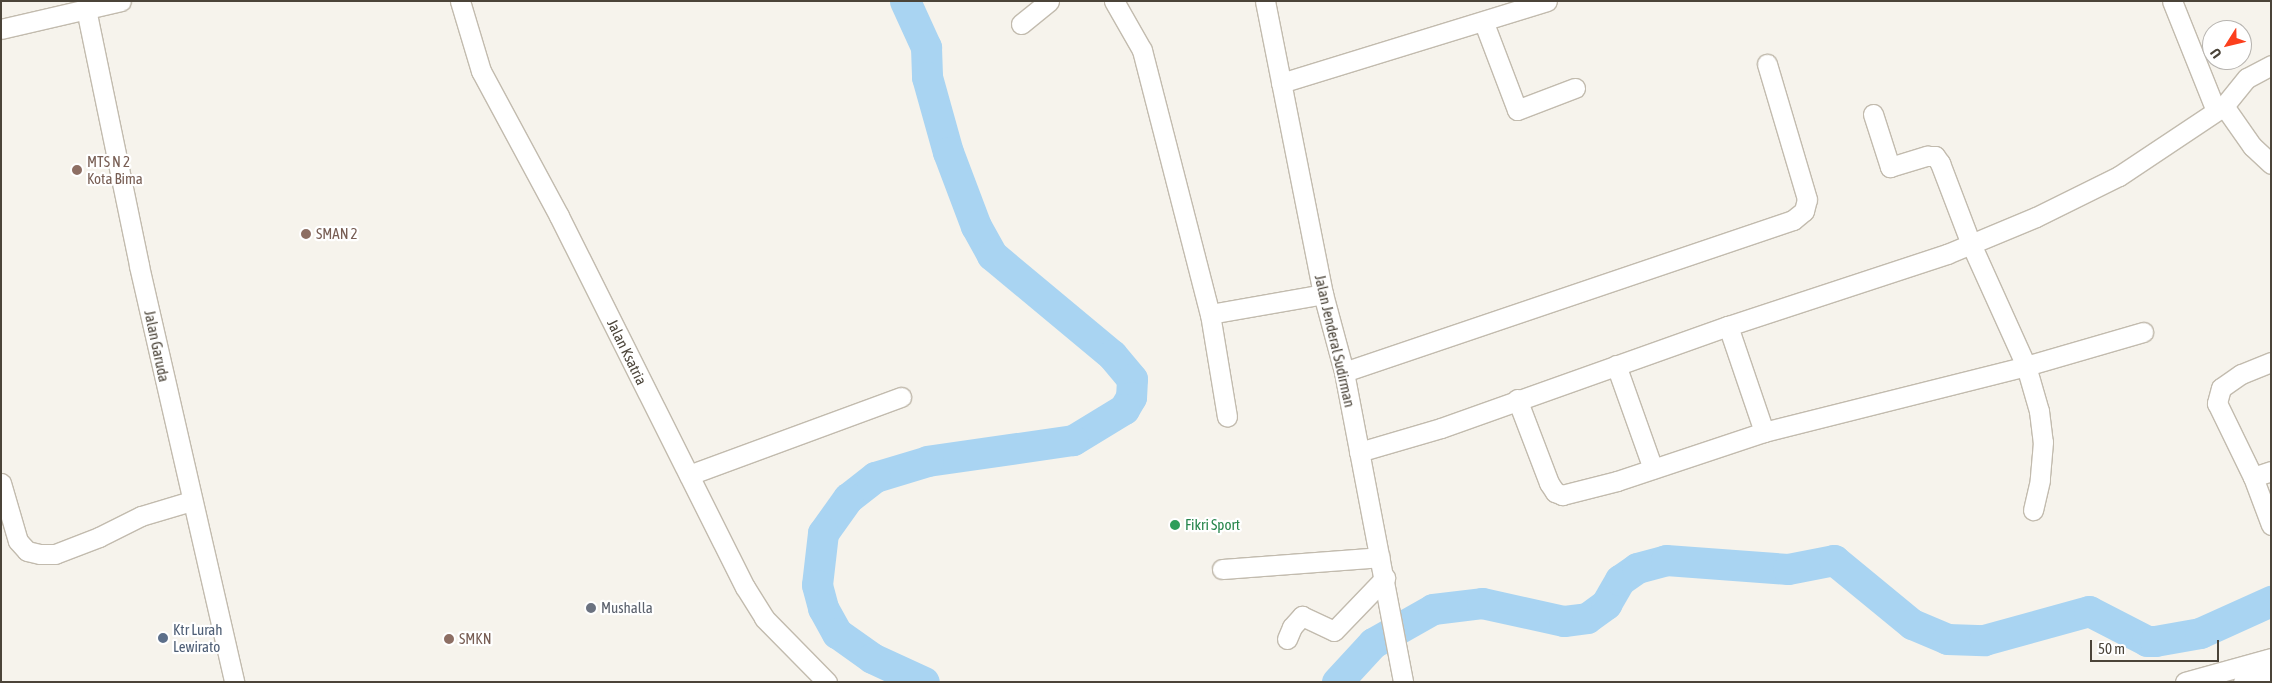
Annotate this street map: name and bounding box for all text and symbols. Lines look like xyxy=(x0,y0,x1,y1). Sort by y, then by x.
north arrow xyxy=(2202,20,2252,70)
text: U xyxy=(2207,45,2225,61)
place label: MTS N 2 Kota Bima xyxy=(87,152,143,187)
marker: MTS N 2 Kota Bima xyxy=(71,164,83,176)
place label: SMAN 2 xyxy=(316,225,358,243)
marker: SMAN 2 xyxy=(300,228,312,240)
street label: Jalan Jenderal Sudirman xyxy=(1311,273,1359,409)
street label: Jalan Garuda xyxy=(141,309,173,383)
street label: Jalan Ksatria xyxy=(603,316,651,388)
place label: Fikri Sport xyxy=(1185,516,1240,534)
marker: Fikri Sport xyxy=(1169,519,1181,531)
place label: Mushalla xyxy=(601,599,653,617)
marker: Mushalla xyxy=(585,602,597,614)
place label: Ktr Lurah Lewirato xyxy=(173,620,223,655)
place label: SMKN xyxy=(459,630,492,648)
scale bar xyxy=(2092,630,2221,662)
marker: Ktr Lurah Lewirato xyxy=(157,632,169,644)
marker: SMKN xyxy=(443,633,455,645)
text: 50 m xyxy=(2098,640,2125,657)

